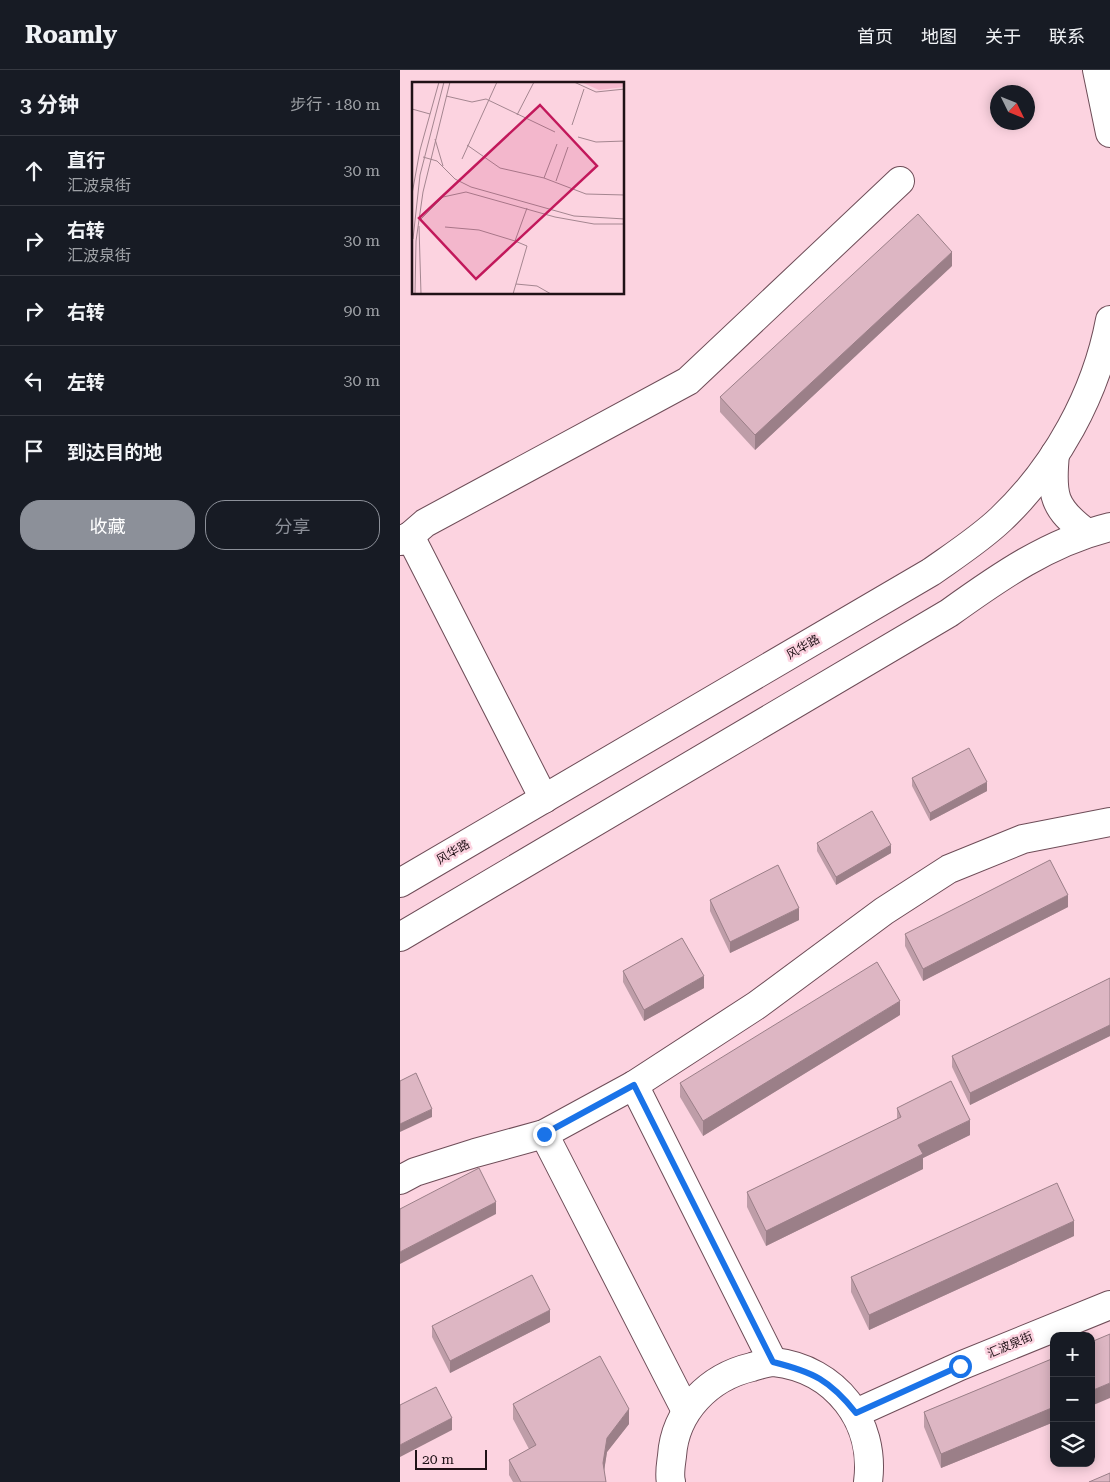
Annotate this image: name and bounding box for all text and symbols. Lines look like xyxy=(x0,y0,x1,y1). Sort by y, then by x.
text: Roamly xyxy=(25,21,117,49)
text: 首页 xyxy=(857,26,893,47)
text: 地图 xyxy=(921,26,957,47)
text: 关于 xyxy=(985,26,1021,47)
text: 联系 xyxy=(1049,26,1085,47)
inset map xyxy=(412,82,625,295)
north arrow xyxy=(990,85,1035,130)
text: 3 分钟 xyxy=(20,93,79,117)
text: 步行 · 180 m xyxy=(290,95,380,114)
text: 直行 xyxy=(67,149,105,172)
icon: ahead xyxy=(20,157,48,185)
text: 30 m xyxy=(343,161,380,180)
text: 汇波泉街 xyxy=(67,176,131,195)
text: 右转 xyxy=(67,219,105,242)
icon: right xyxy=(20,227,48,255)
text: 30 m xyxy=(343,231,380,250)
text: 汇波泉街 xyxy=(67,246,131,265)
icon: right xyxy=(20,297,48,325)
text: 右转 xyxy=(67,301,105,324)
text: 90 m xyxy=(343,301,380,320)
icon: left xyxy=(20,367,48,395)
text: 左转 xyxy=(67,371,105,394)
text: 30 m xyxy=(343,371,380,390)
icon: arrive xyxy=(20,437,48,465)
text: 到达目的地 xyxy=(67,441,162,464)
button: 收藏 xyxy=(20,500,195,550)
button: 分享 xyxy=(205,500,380,550)
street label: 风华路 xyxy=(784,632,822,662)
street label: 风华路 xyxy=(434,837,472,867)
route end xyxy=(533,1123,556,1146)
street label: 汇波泉街 xyxy=(985,1329,1035,1361)
map controls xyxy=(1050,1332,1095,1467)
button: + xyxy=(1050,1332,1095,1377)
route start xyxy=(949,1355,972,1378)
button: − xyxy=(1050,1377,1095,1422)
button: layers xyxy=(1050,1422,1095,1467)
scale bar xyxy=(415,1447,488,1470)
text: 20 m xyxy=(422,1451,454,1467)

